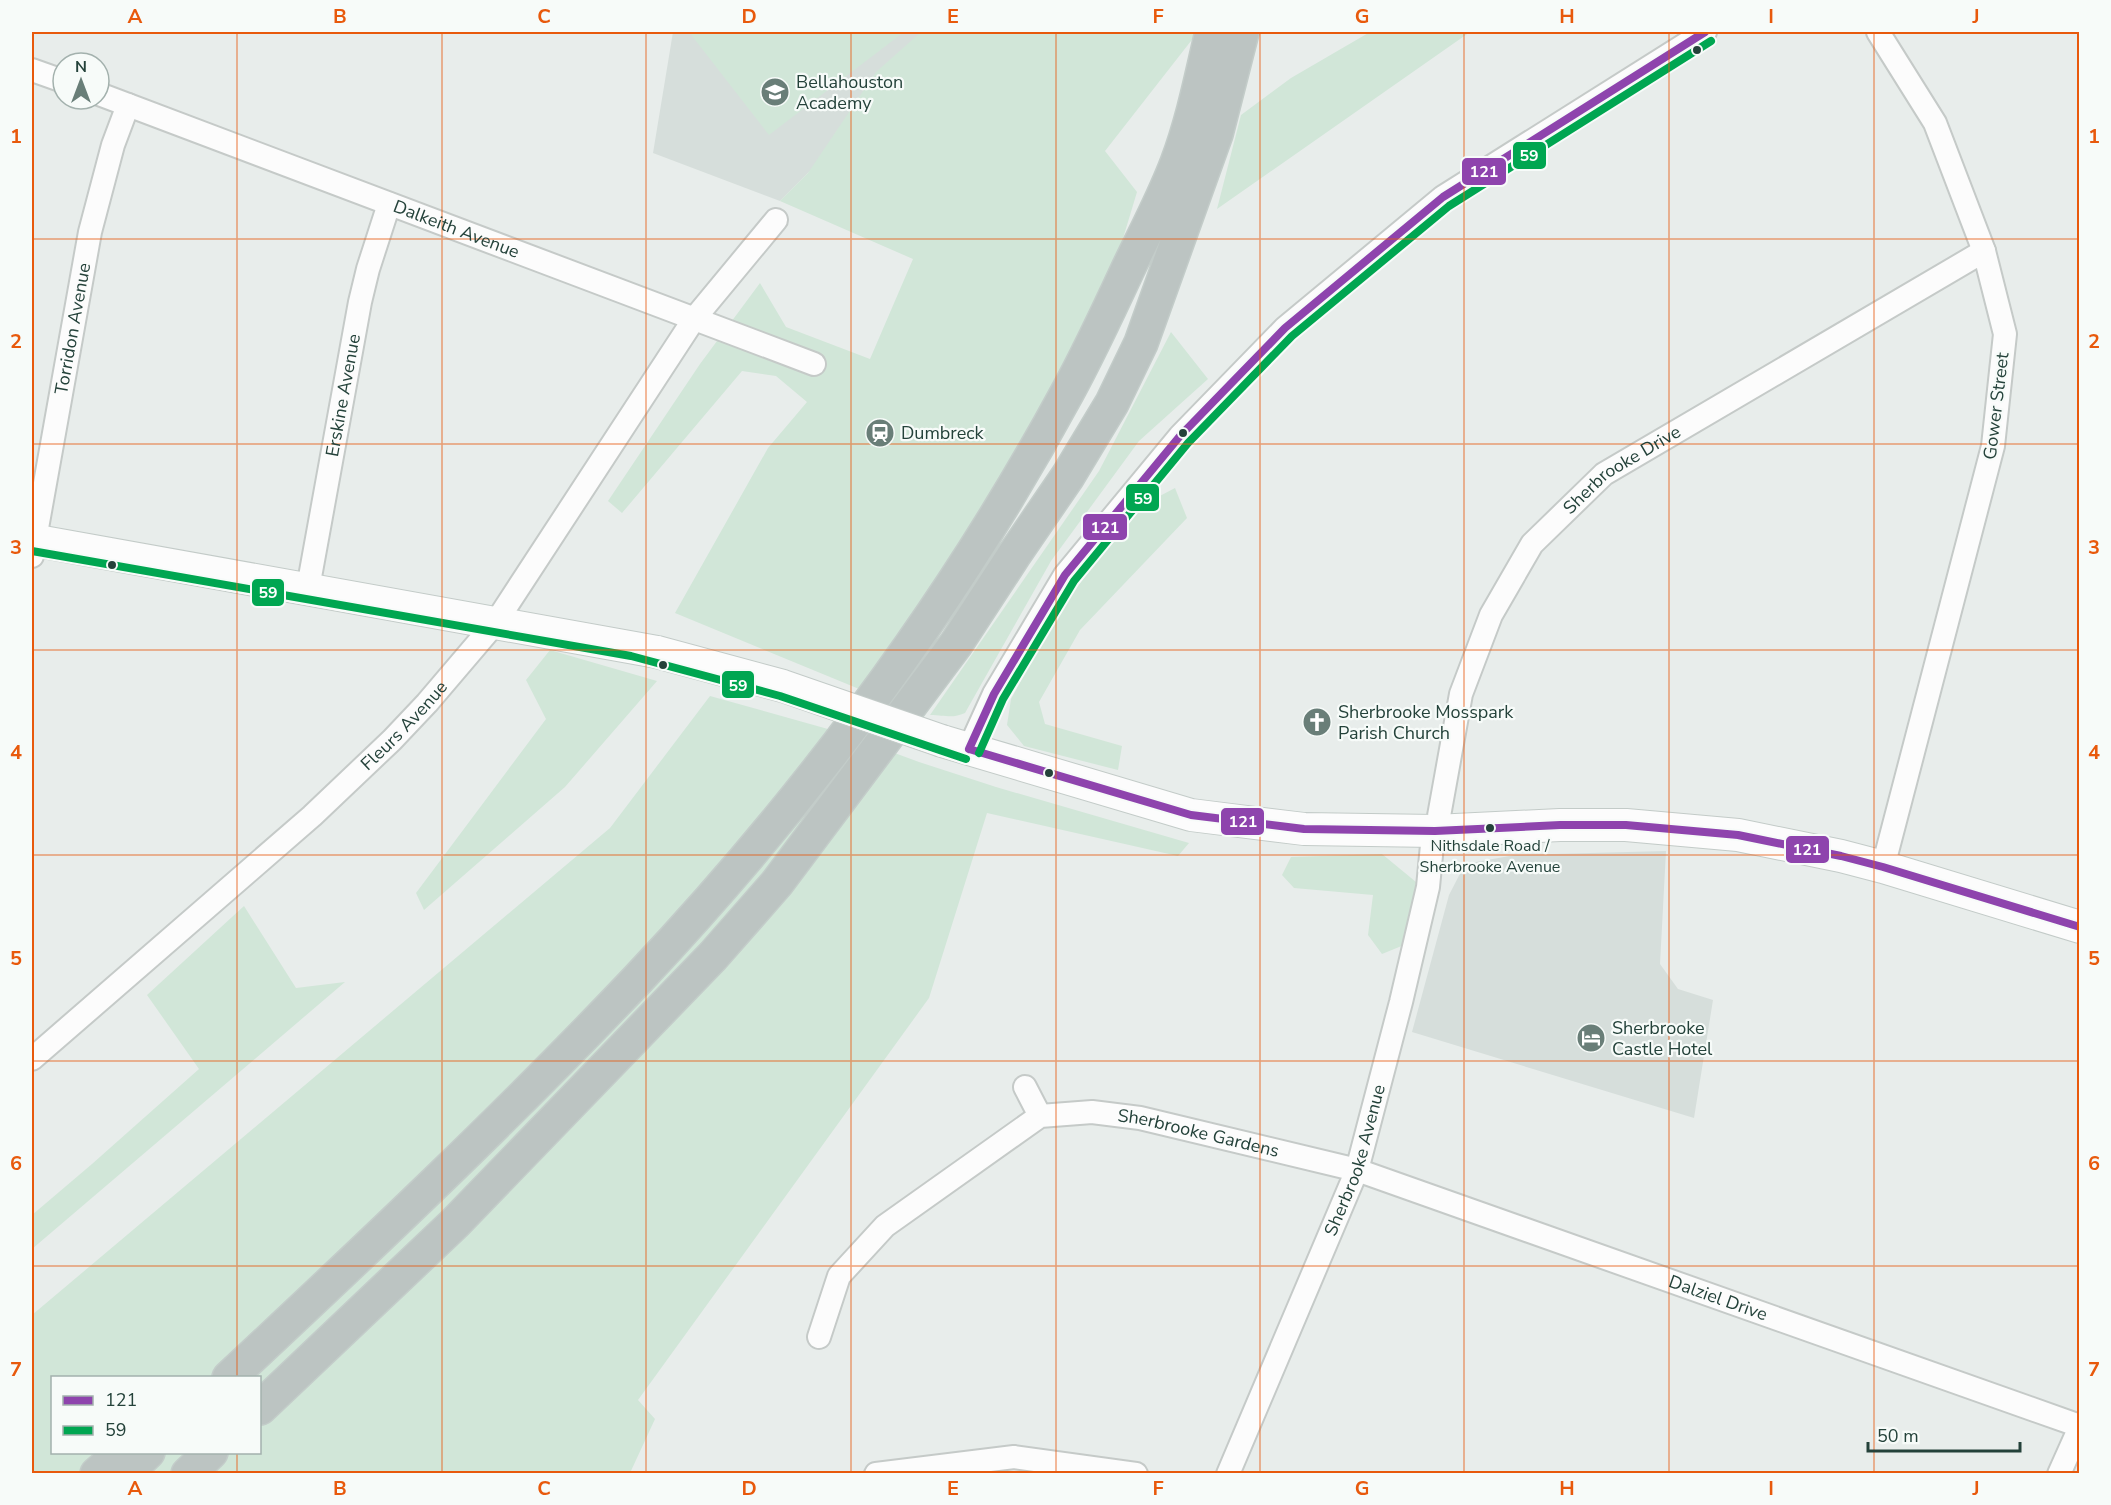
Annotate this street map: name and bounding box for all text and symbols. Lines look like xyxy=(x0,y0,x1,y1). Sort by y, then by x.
text: A xyxy=(128,3,143,30)
text: B xyxy=(333,3,347,30)
text: C xyxy=(537,3,551,30)
text: D xyxy=(741,3,757,30)
text: E xyxy=(947,3,959,30)
text: F xyxy=(1152,3,1164,30)
text: G xyxy=(1355,3,1369,30)
text: H xyxy=(1559,3,1575,30)
text: I xyxy=(1768,3,1774,30)
text: J xyxy=(1971,3,1980,30)
unlabelled marker xyxy=(1691,44,1703,56)
north arrow xyxy=(51,51,111,111)
text: N xyxy=(75,56,87,78)
place label: Bellahouston Academy xyxy=(796,70,903,115)
school or university icon: Bellahouston Academy xyxy=(759,76,791,108)
text: 1 xyxy=(10,123,22,150)
text: 1 xyxy=(2088,123,2100,150)
line badge: 59 xyxy=(1512,141,1547,170)
text: 59 xyxy=(1519,145,1539,167)
line badge: 121 xyxy=(1461,157,1507,186)
text: 121 xyxy=(1470,161,1498,183)
street label: Dalkeith Avenue xyxy=(390,194,523,264)
street label: Torridon Avenue xyxy=(49,261,96,396)
text: 2 xyxy=(10,328,22,355)
text: 2 xyxy=(2088,328,2100,355)
street label: Erskine Avenue xyxy=(320,332,366,459)
street label: Gower Street xyxy=(1978,350,2015,461)
station icon: Dumbreck xyxy=(864,417,896,449)
street label: Sherbrooke Drive xyxy=(1558,420,1685,519)
place label: Dumbreck xyxy=(901,421,985,445)
unlabelled marker xyxy=(1177,427,1189,439)
line badge: 59 xyxy=(1125,483,1160,512)
text: 59 xyxy=(1133,488,1153,510)
line badge: 121 xyxy=(1082,513,1128,541)
text: 121 xyxy=(1091,517,1119,539)
text: 3 xyxy=(10,534,22,561)
text: 3 xyxy=(2088,534,2100,561)
unlabelled marker xyxy=(106,559,118,571)
line badge: 59 xyxy=(251,578,285,607)
text: 59 xyxy=(258,582,278,604)
unlabelled marker xyxy=(657,659,669,671)
line badge: 59 xyxy=(721,670,755,699)
text: 59 xyxy=(728,675,748,697)
street label: Fleurs Avenue xyxy=(355,676,453,776)
place label: Sherbrooke Mosspark Parish Church xyxy=(1338,700,1514,745)
church icon: Sherbrooke Mosspark Parish Church xyxy=(1301,706,1333,738)
text: 4 xyxy=(10,739,22,766)
text: 4 xyxy=(2088,739,2100,766)
unlabelled marker xyxy=(1043,767,1055,779)
line badge: 121 xyxy=(1220,807,1265,836)
text: 121 xyxy=(1229,811,1257,833)
marker: Nithsdale Road / Sherbrooke Avenue xyxy=(1484,822,1496,834)
place label: Nithsdale Road / Sherbrooke Avenue xyxy=(1420,835,1560,878)
line badge: 121 xyxy=(1785,835,1830,864)
text: 121 xyxy=(1793,839,1821,861)
text: 5 xyxy=(10,945,22,972)
text: 5 xyxy=(2088,945,2100,972)
place label: Sherbrooke Castle Hotel xyxy=(1612,1016,1713,1061)
hotel icon: Sherbrooke Castle Hotel xyxy=(1575,1022,1607,1054)
street label: Sherbrooke Avenue xyxy=(1318,1082,1391,1240)
street label: Sherbrooke Gardens xyxy=(1116,1103,1282,1163)
text: 6 xyxy=(10,1150,22,1177)
text: 6 xyxy=(2088,1150,2100,1177)
street label: Dalziel Drive xyxy=(1666,1269,1771,1326)
text: 7 xyxy=(10,1356,22,1383)
text: 7 xyxy=(2088,1356,2100,1383)
legend xyxy=(51,1376,261,1454)
text: 121 xyxy=(105,1388,137,1412)
scale bar xyxy=(1868,1415,2020,1453)
text: 59 xyxy=(105,1418,127,1442)
text: 50 m xyxy=(1877,1424,1919,1448)
text: A xyxy=(128,1475,143,1502)
text: B xyxy=(333,1475,347,1502)
text: C xyxy=(537,1475,551,1502)
text: D xyxy=(741,1475,757,1502)
text: E xyxy=(947,1475,959,1502)
text: F xyxy=(1152,1475,1164,1502)
text: G xyxy=(1355,1475,1369,1502)
text: H xyxy=(1559,1475,1575,1502)
text: I xyxy=(1768,1475,1774,1502)
text: J xyxy=(1971,1475,1980,1502)

